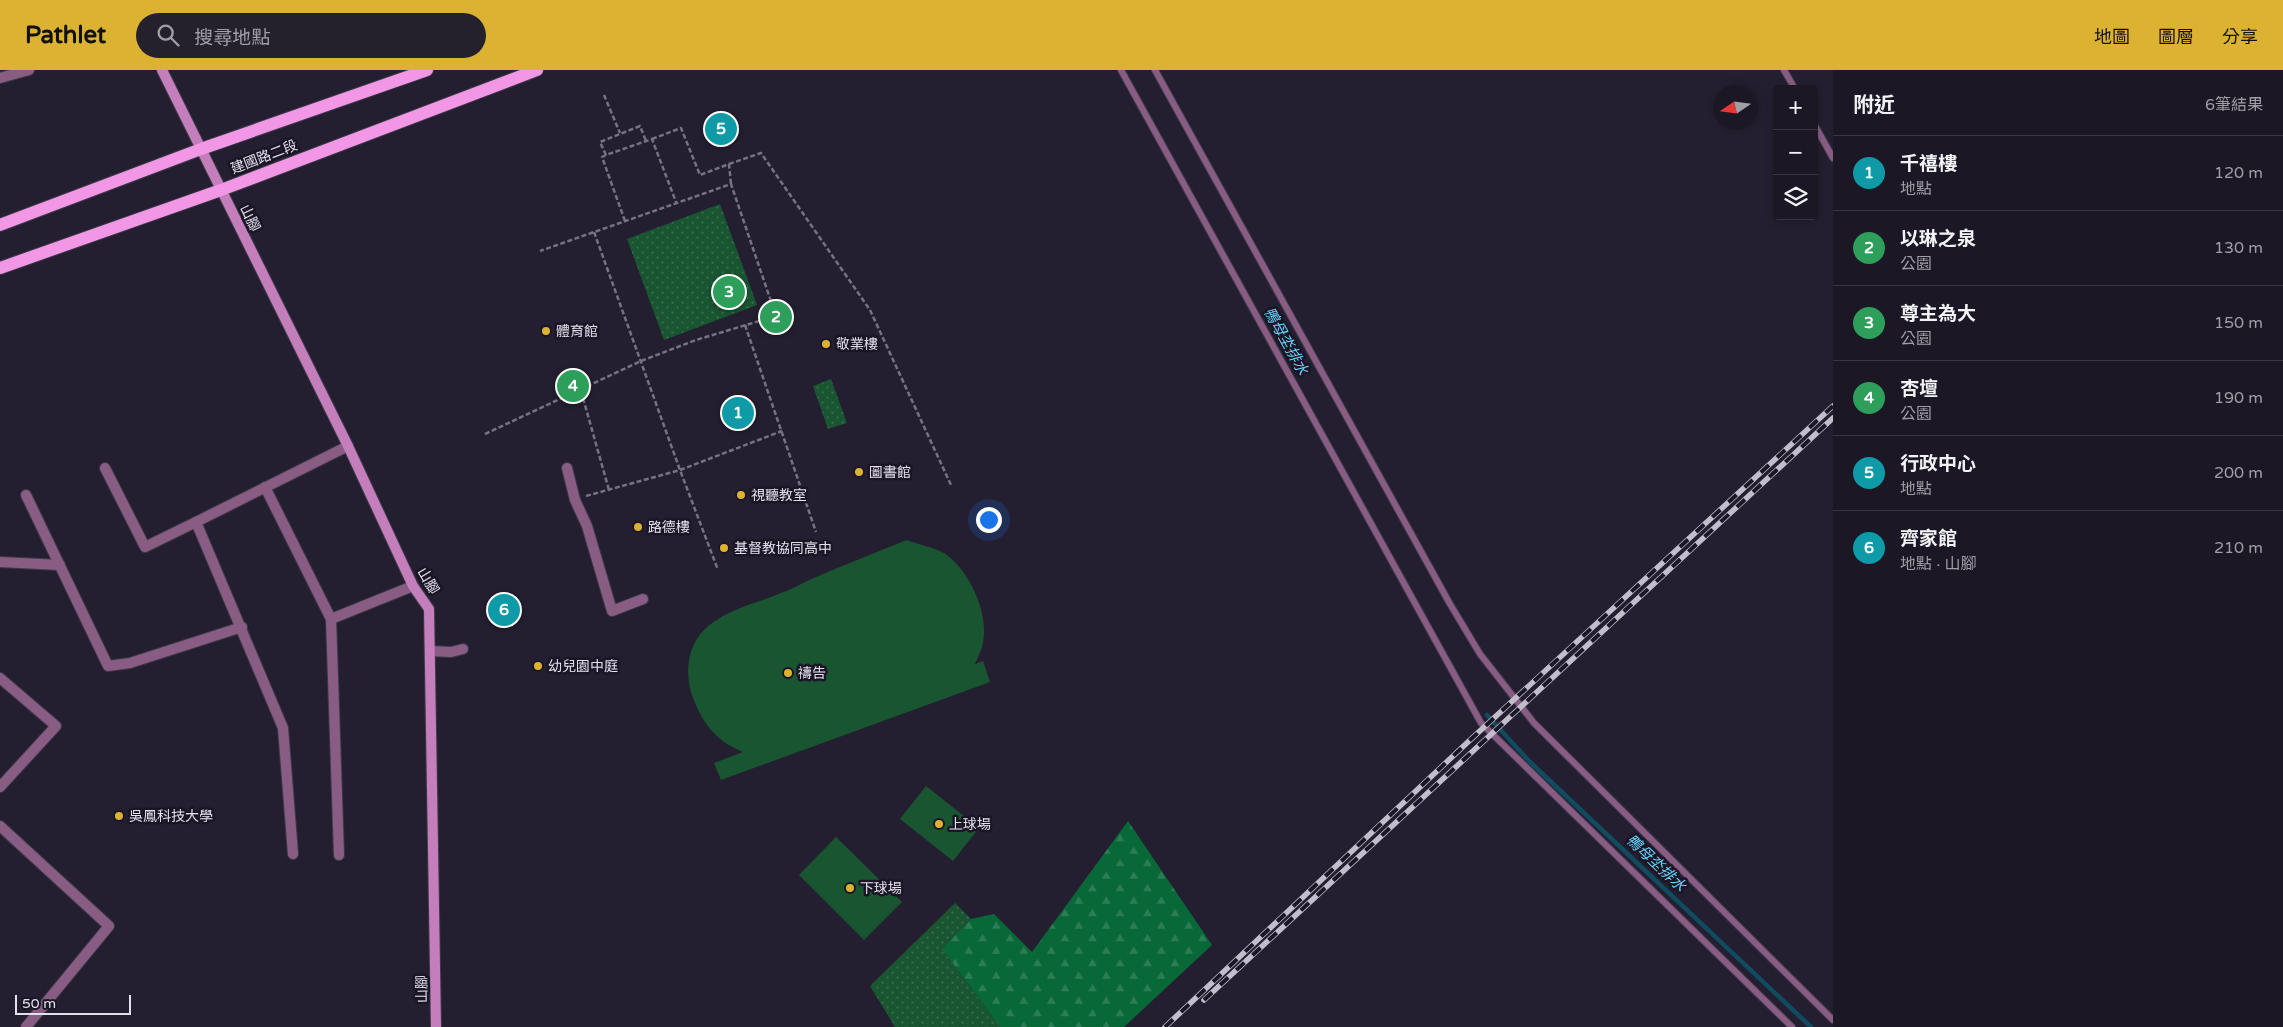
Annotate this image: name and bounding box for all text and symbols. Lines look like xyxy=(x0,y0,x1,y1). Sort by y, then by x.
search box xyxy=(136,13,486,58)
text: Pathlet xyxy=(25,21,106,50)
icon: search xyxy=(154,21,182,49)
text: 地圖 xyxy=(2094,26,2130,48)
text: 圖層 xyxy=(2158,26,2194,48)
text: 分享 xyxy=(2222,26,2258,48)
text: 搜尋地點 xyxy=(194,27,270,49)
north arrow xyxy=(1713,85,1758,130)
map controls xyxy=(1773,85,1818,220)
button: + xyxy=(1773,85,1818,130)
text: 附近 xyxy=(1853,93,1895,118)
text: 6筆結果 xyxy=(2205,95,2263,115)
pin: 5 xyxy=(705,110,737,148)
button: − xyxy=(1773,130,1818,175)
street label: 建國路二段 xyxy=(228,137,300,177)
text: 千禧樓 xyxy=(1900,153,1957,175)
text: 1 xyxy=(1864,163,1874,183)
text: 120 m xyxy=(2214,163,2263,183)
button: layers xyxy=(1773,175,1818,220)
text: 地點 xyxy=(1900,179,1932,199)
street label: 山腳 xyxy=(236,202,264,234)
text: 以琳之泉 xyxy=(1900,228,1976,250)
text: 2 xyxy=(1864,238,1874,258)
text: 130 m xyxy=(2214,238,2263,258)
text: 公園 xyxy=(1900,254,1932,274)
pin: 3 xyxy=(713,273,745,311)
pin: 2 xyxy=(760,298,792,336)
text: 尊主為大 xyxy=(1900,303,1976,325)
water label: 鴨母坔排水 xyxy=(1260,304,1313,379)
text: 3 xyxy=(1864,313,1874,333)
text: 150 m xyxy=(2214,313,2263,333)
place label: 體育館 xyxy=(556,323,598,340)
marker: 體育館 xyxy=(540,325,552,337)
text: 公園 xyxy=(1900,329,1932,349)
place label: 敬業樓 xyxy=(836,336,878,353)
marker: 敬業樓 xyxy=(820,338,832,350)
pin: 4 xyxy=(557,367,589,405)
text: 杏壇 xyxy=(1900,378,1938,400)
text: 4 xyxy=(1864,388,1874,408)
text: 190 m xyxy=(2214,388,2263,408)
pin: 1 xyxy=(722,394,754,432)
text: 公園 xyxy=(1900,404,1932,424)
text: 行政中心 xyxy=(1900,453,1976,475)
text: 5 xyxy=(1864,463,1874,483)
text: 200 m xyxy=(2214,463,2263,483)
place label: 圖書館 xyxy=(869,464,911,481)
marker: 圖書館 xyxy=(853,466,865,478)
text: 地點 xyxy=(1900,479,1932,499)
place label: 視聽教室 xyxy=(751,487,807,504)
marker: 視聽教室 xyxy=(735,489,747,501)
your location xyxy=(976,507,1002,533)
place label: 路德樓 xyxy=(648,519,690,536)
marker: 路德樓 xyxy=(632,521,644,533)
text: 齊家館 xyxy=(1900,528,1957,550)
text: 6 xyxy=(1864,538,1874,558)
text: 210 m xyxy=(2214,538,2263,558)
place label: 基督教協同高中 xyxy=(734,540,832,557)
marker: 基督教協同高中 xyxy=(718,542,730,554)
text: 地點 · 山腳 xyxy=(1900,554,1976,574)
street label: 山腳 xyxy=(414,565,442,597)
pin: 6 xyxy=(488,591,520,629)
place label: 幼兒園中庭 xyxy=(548,658,618,675)
marker: 幼兒園中庭 xyxy=(532,660,544,672)
place label: 禱告 xyxy=(798,665,826,682)
marker: 禱告 xyxy=(782,667,794,679)
place label: 吳鳳科技大學 xyxy=(129,808,213,825)
marker: 吳鳳科技大學 xyxy=(113,810,125,822)
place label: 上球場 xyxy=(949,816,991,833)
marker: 上球場 xyxy=(933,818,945,830)
water label: 鴨母坔排水 xyxy=(1622,831,1690,896)
place label: 下球場 xyxy=(860,880,902,897)
marker: 下球場 xyxy=(844,882,856,894)
street label: 山腳 xyxy=(413,975,431,1003)
scale bar xyxy=(15,992,131,1015)
text: 50 m xyxy=(22,995,56,1012)

